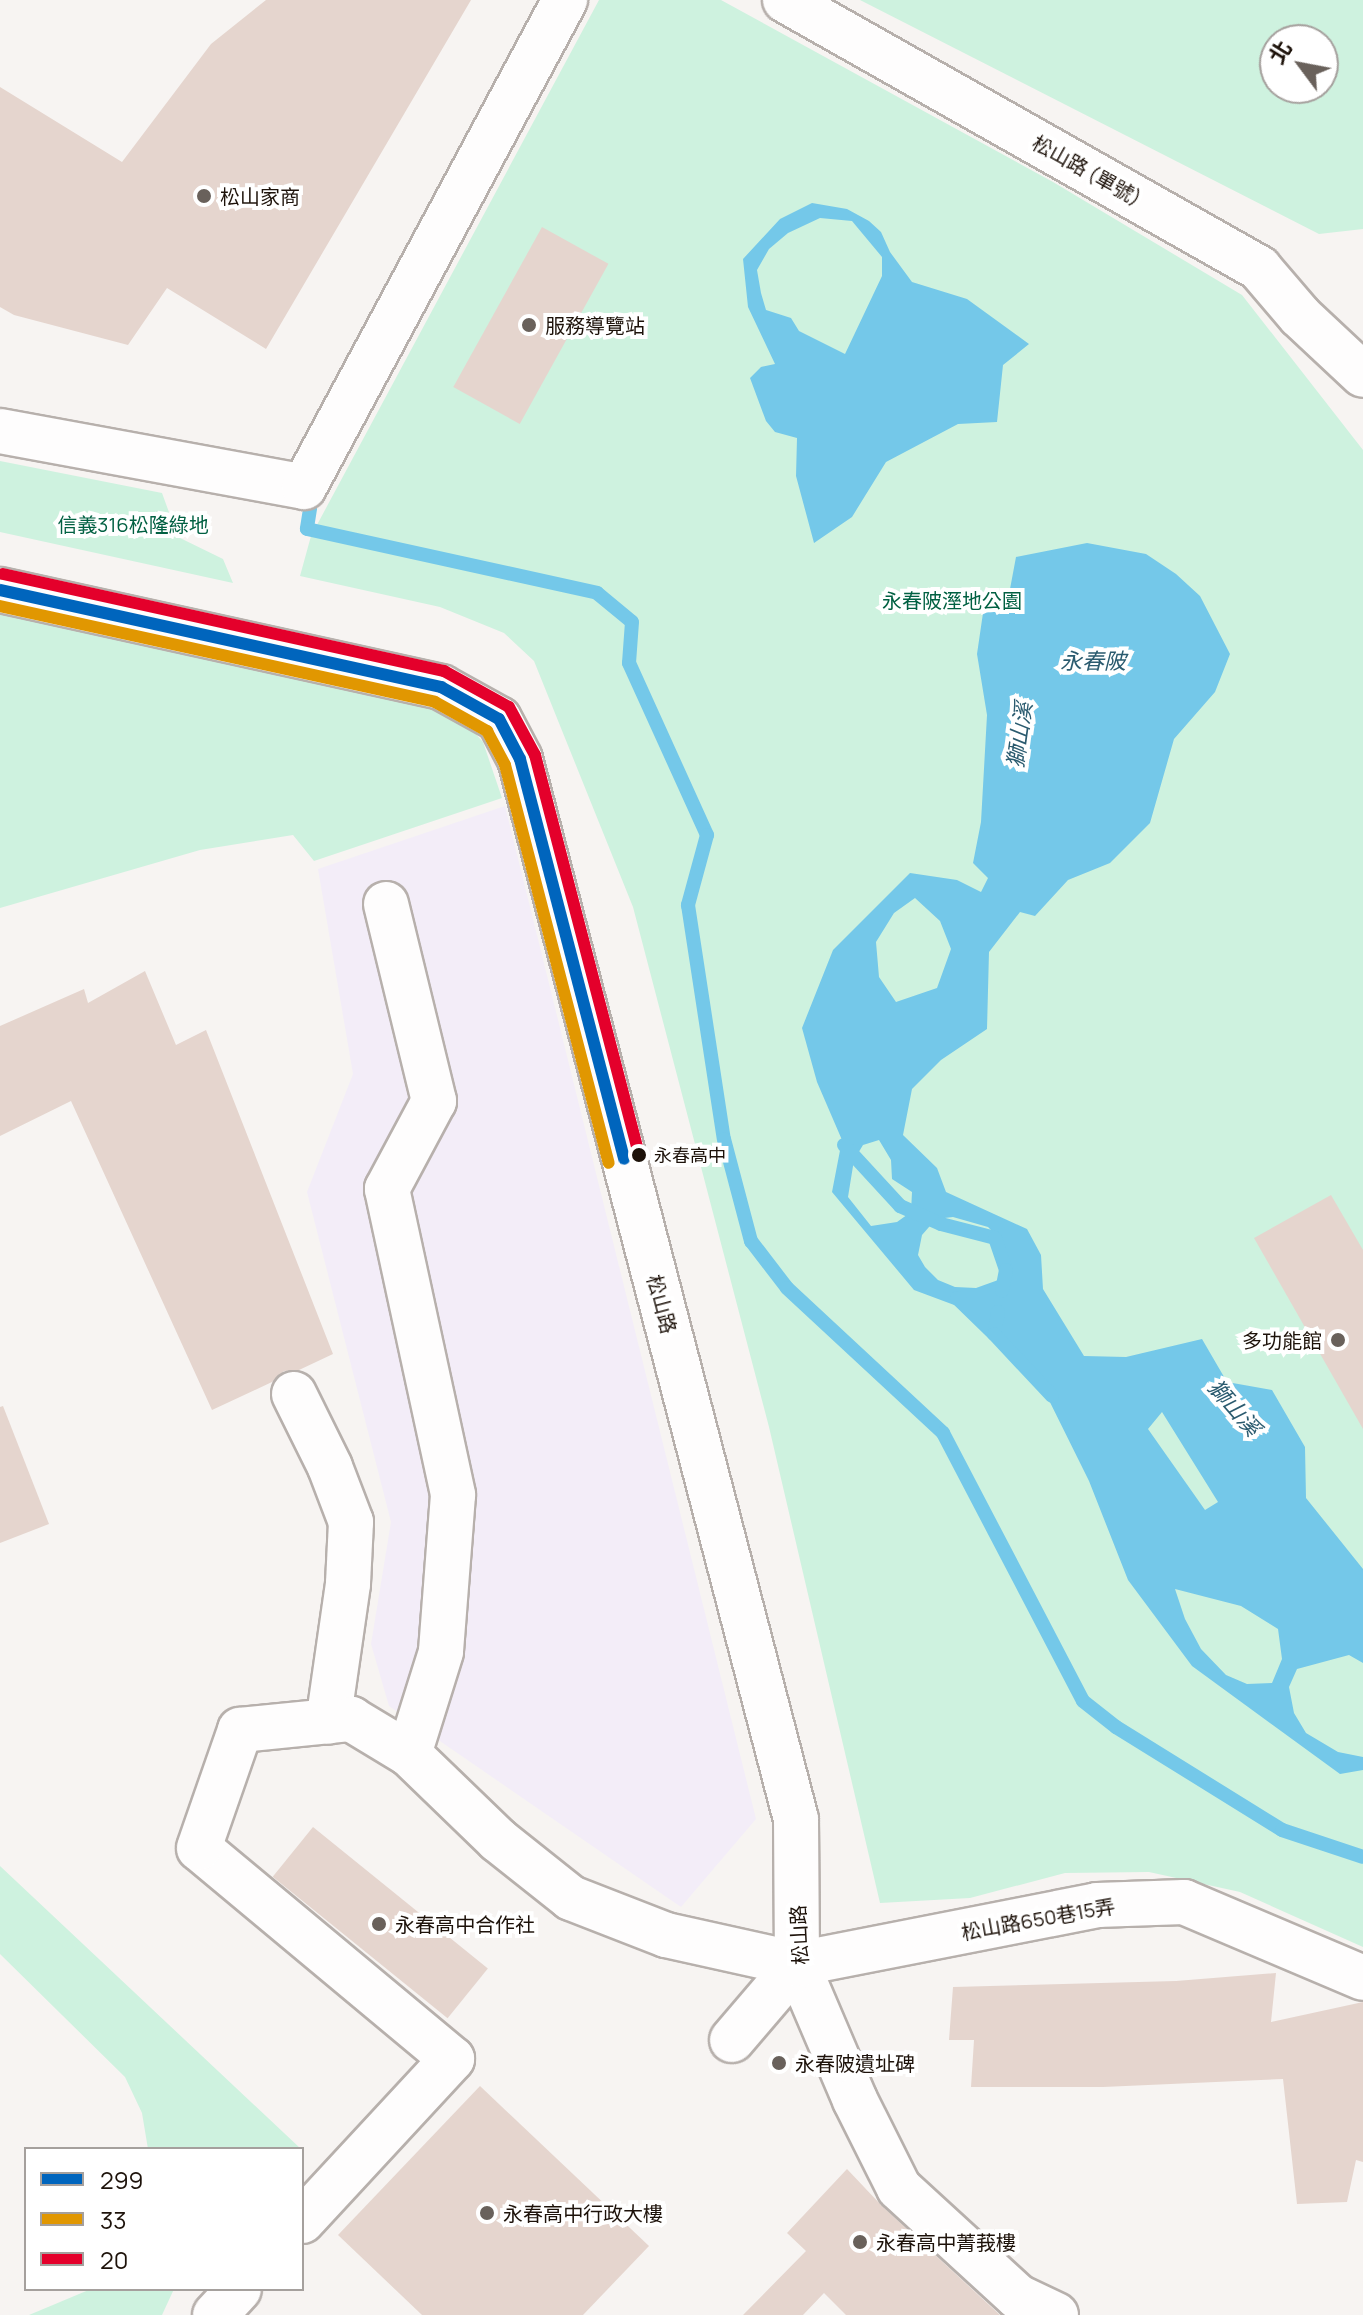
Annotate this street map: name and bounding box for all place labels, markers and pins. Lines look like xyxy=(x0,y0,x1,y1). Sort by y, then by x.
place label: 松山家商 xyxy=(220,184,300,208)
marker: 松山家商 xyxy=(195,187,213,205)
place label: 服務導覽站 xyxy=(545,313,645,337)
marker: 服務導覽站 xyxy=(520,316,538,334)
place label: 永春高中 xyxy=(654,1144,726,1166)
marker: 永春高中 xyxy=(631,1147,647,1163)
place label: 多功能館 xyxy=(1242,1328,1322,1352)
marker: 多功能館 xyxy=(1329,1331,1347,1349)
place label: 永春高中合作社 xyxy=(395,1912,535,1936)
marker: 永春高中合作社 xyxy=(370,1915,388,1933)
place label: 永春陂遺址碑 xyxy=(795,2051,915,2075)
marker: 永春陂遺址碑 xyxy=(770,2054,788,2072)
place label: 永春高中行政大樓 xyxy=(503,2201,663,2225)
marker: 永春高中行政大樓 xyxy=(478,2204,496,2222)
place label: 永春高中菁莪樓 xyxy=(876,2230,1016,2254)
marker: 永春高中菁莪樓 xyxy=(851,2233,869,2251)

